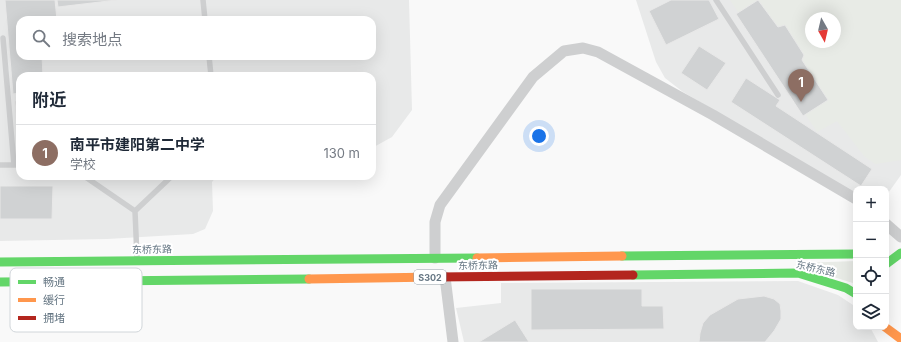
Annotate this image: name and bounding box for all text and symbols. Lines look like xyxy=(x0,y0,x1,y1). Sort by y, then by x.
north arrow xyxy=(805,12,841,48)
search box xyxy=(16,16,376,60)
icon: search xyxy=(30,27,52,49)
text: 搜索地点 xyxy=(62,30,122,49)
pin: 1 xyxy=(788,69,814,102)
text: 附近 xyxy=(32,90,66,110)
your location xyxy=(529,126,549,146)
text: 南平市建阳第二中学 xyxy=(70,135,205,154)
text: 1 xyxy=(42,145,48,161)
text: 130 m xyxy=(323,145,360,161)
text: 学校 xyxy=(70,156,96,172)
map controls xyxy=(853,186,889,330)
button: + xyxy=(853,186,889,222)
button: − xyxy=(853,222,889,258)
street label: 东桥东路 xyxy=(132,243,172,255)
street label: 东桥东路 xyxy=(795,258,837,278)
button: locate xyxy=(853,258,889,294)
street label: 东桥东路 xyxy=(458,259,498,271)
legend xyxy=(10,268,142,332)
road number: S302 xyxy=(414,270,446,284)
text: 畅通 xyxy=(43,275,65,289)
text: 缓行 xyxy=(43,293,65,307)
button: layers xyxy=(853,294,889,330)
text: 拥堵 xyxy=(43,311,65,325)

